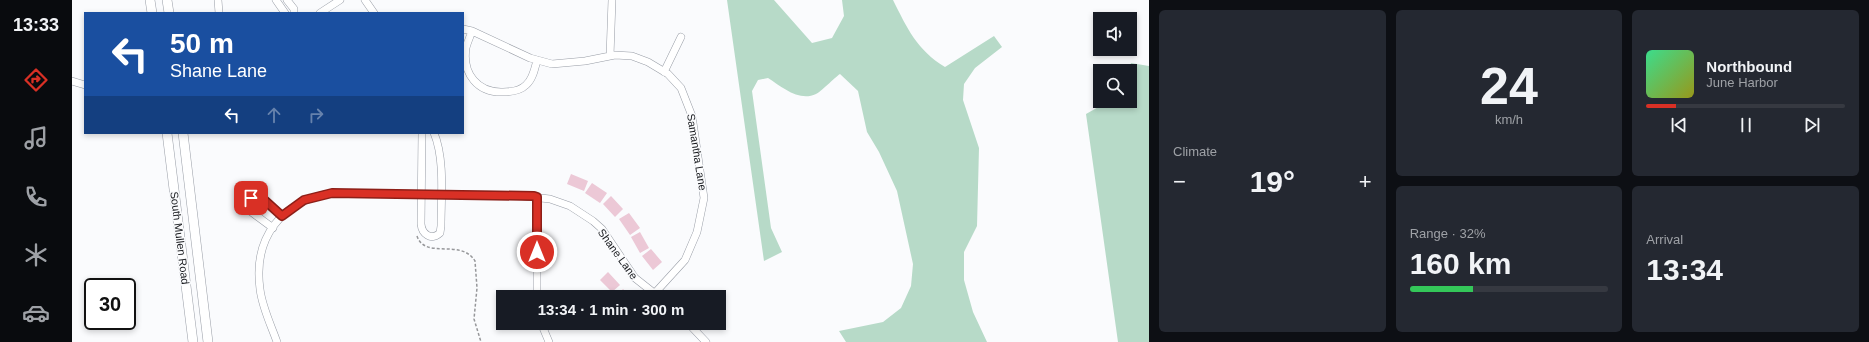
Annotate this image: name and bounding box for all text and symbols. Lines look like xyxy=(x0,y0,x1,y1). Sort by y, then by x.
map controls xyxy=(1093,12,1137,108)
button: sound xyxy=(1093,12,1137,56)
text: 13:33 xyxy=(13,15,59,35)
icon: left xyxy=(104,28,156,80)
text: 50 m xyxy=(170,28,234,59)
text: 24 xyxy=(1480,57,1538,115)
text: Northbound xyxy=(1706,58,1792,75)
text: Shane Lane xyxy=(170,61,267,81)
button: search xyxy=(1093,64,1137,108)
icon: directions xyxy=(22,66,50,94)
text: June Harbor xyxy=(1706,75,1778,90)
icon: left xyxy=(221,104,243,126)
icon: ahead xyxy=(263,104,285,126)
icon: right xyxy=(305,104,327,126)
text: km/h xyxy=(1495,112,1523,127)
street label: Samantha Lane xyxy=(685,113,709,191)
icon: previous xyxy=(1668,114,1690,136)
icon: pause xyxy=(1735,114,1757,136)
icon: next xyxy=(1801,114,1823,136)
icon: music xyxy=(22,124,50,152)
text: Climate xyxy=(1173,144,1217,159)
text: 19° xyxy=(1250,165,1295,198)
text: − xyxy=(1173,169,1186,194)
text: + xyxy=(1359,169,1372,194)
pin xyxy=(234,181,268,215)
icon: phone xyxy=(22,183,50,211)
icon: arrive xyxy=(240,187,262,209)
street label: South Mullen Road xyxy=(168,191,192,285)
street label: Shane Lane xyxy=(596,226,640,282)
text: Range · 32% xyxy=(1410,226,1486,241)
position arrow xyxy=(516,231,558,273)
text: Arrival xyxy=(1646,232,1683,247)
icon: climate xyxy=(22,241,50,269)
text: 160 km xyxy=(1410,247,1511,280)
text: 13:34 xyxy=(1646,253,1723,286)
speed limit sign: 30 xyxy=(84,278,136,330)
icon: car xyxy=(22,299,50,327)
text: 13:34 · 1 min · 300 m xyxy=(538,301,684,318)

